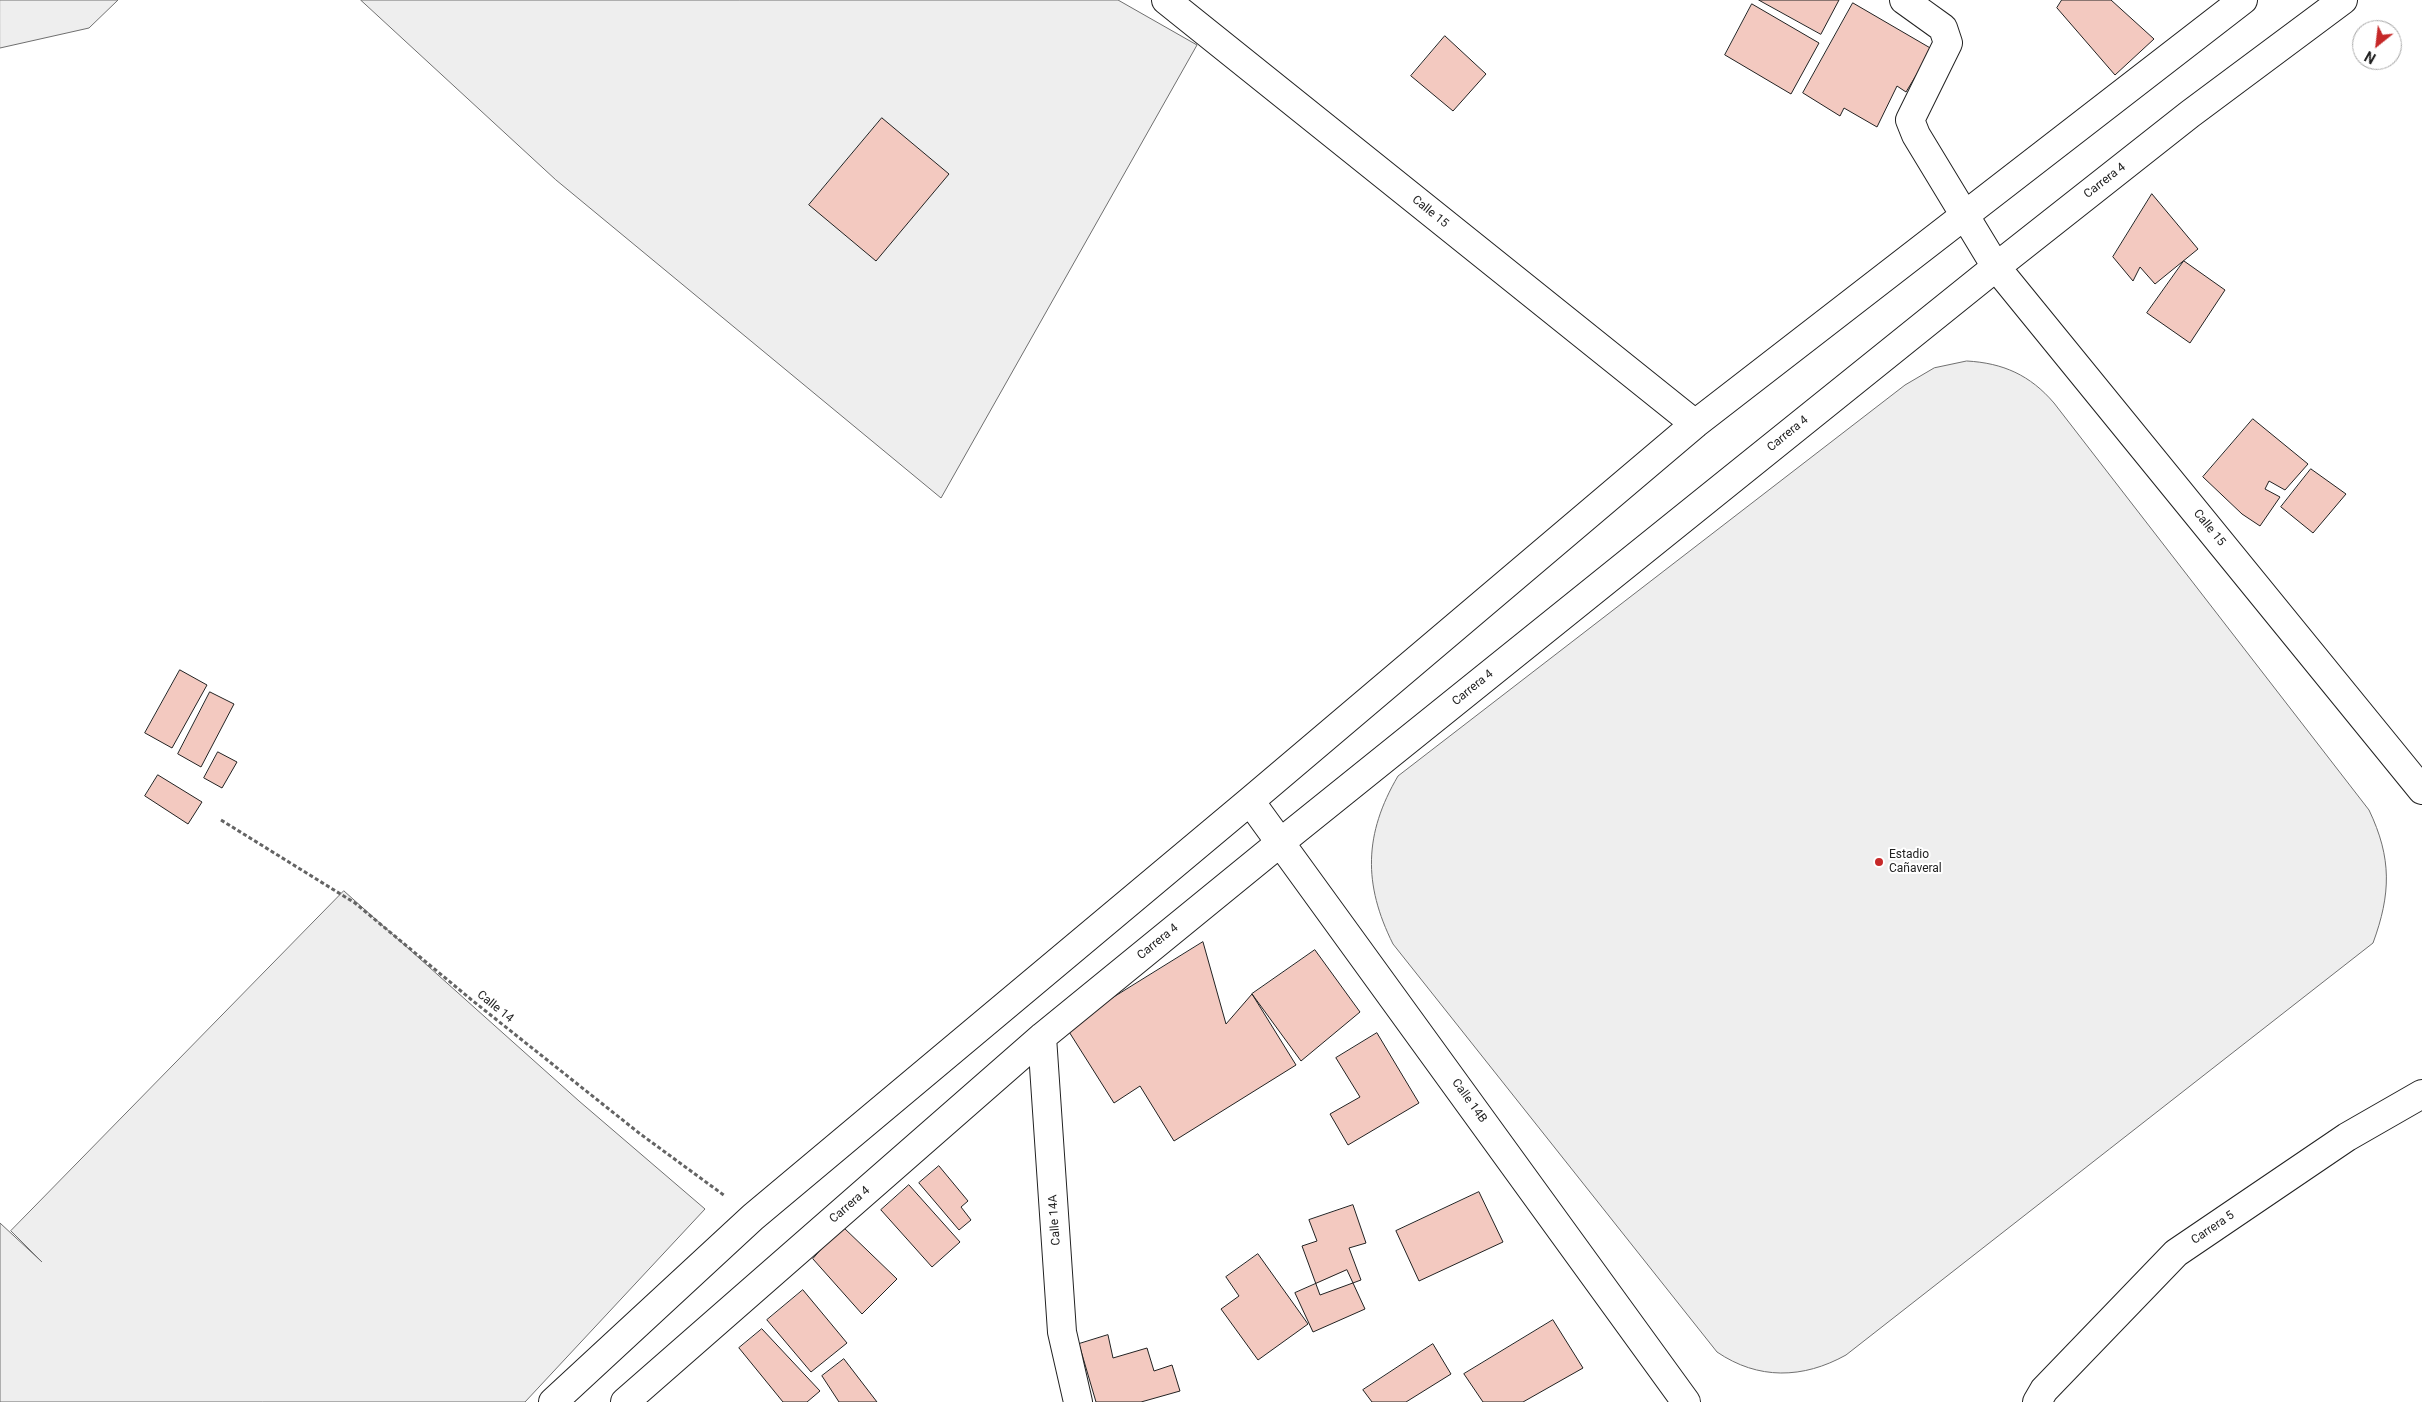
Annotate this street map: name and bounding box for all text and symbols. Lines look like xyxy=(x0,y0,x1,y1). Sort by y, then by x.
north arrow xyxy=(2352,20,2402,70)
text: N xyxy=(2362,48,2378,67)
street label: Carrera 4 xyxy=(2081,160,2129,202)
street label: Calle 15 xyxy=(1409,193,1451,231)
street label: Carrera 4 xyxy=(1765,413,1811,455)
street label: Calle 15 xyxy=(2190,507,2228,549)
street label: Carrera 4 xyxy=(1450,667,1496,709)
place label: Estadio Cañaveral xyxy=(1889,848,1942,876)
marker: Estadio Cañaveral xyxy=(1873,856,1885,868)
street label: Carrera 4 xyxy=(1135,921,1181,963)
street label: Calle 14 xyxy=(474,988,516,1026)
street label: Calle 14B xyxy=(1448,1076,1490,1126)
street label: Carrera 4 xyxy=(827,1184,873,1226)
street label: Calle 14A xyxy=(1046,1194,1064,1246)
street label: Carrera 5 xyxy=(2189,1208,2237,1248)

